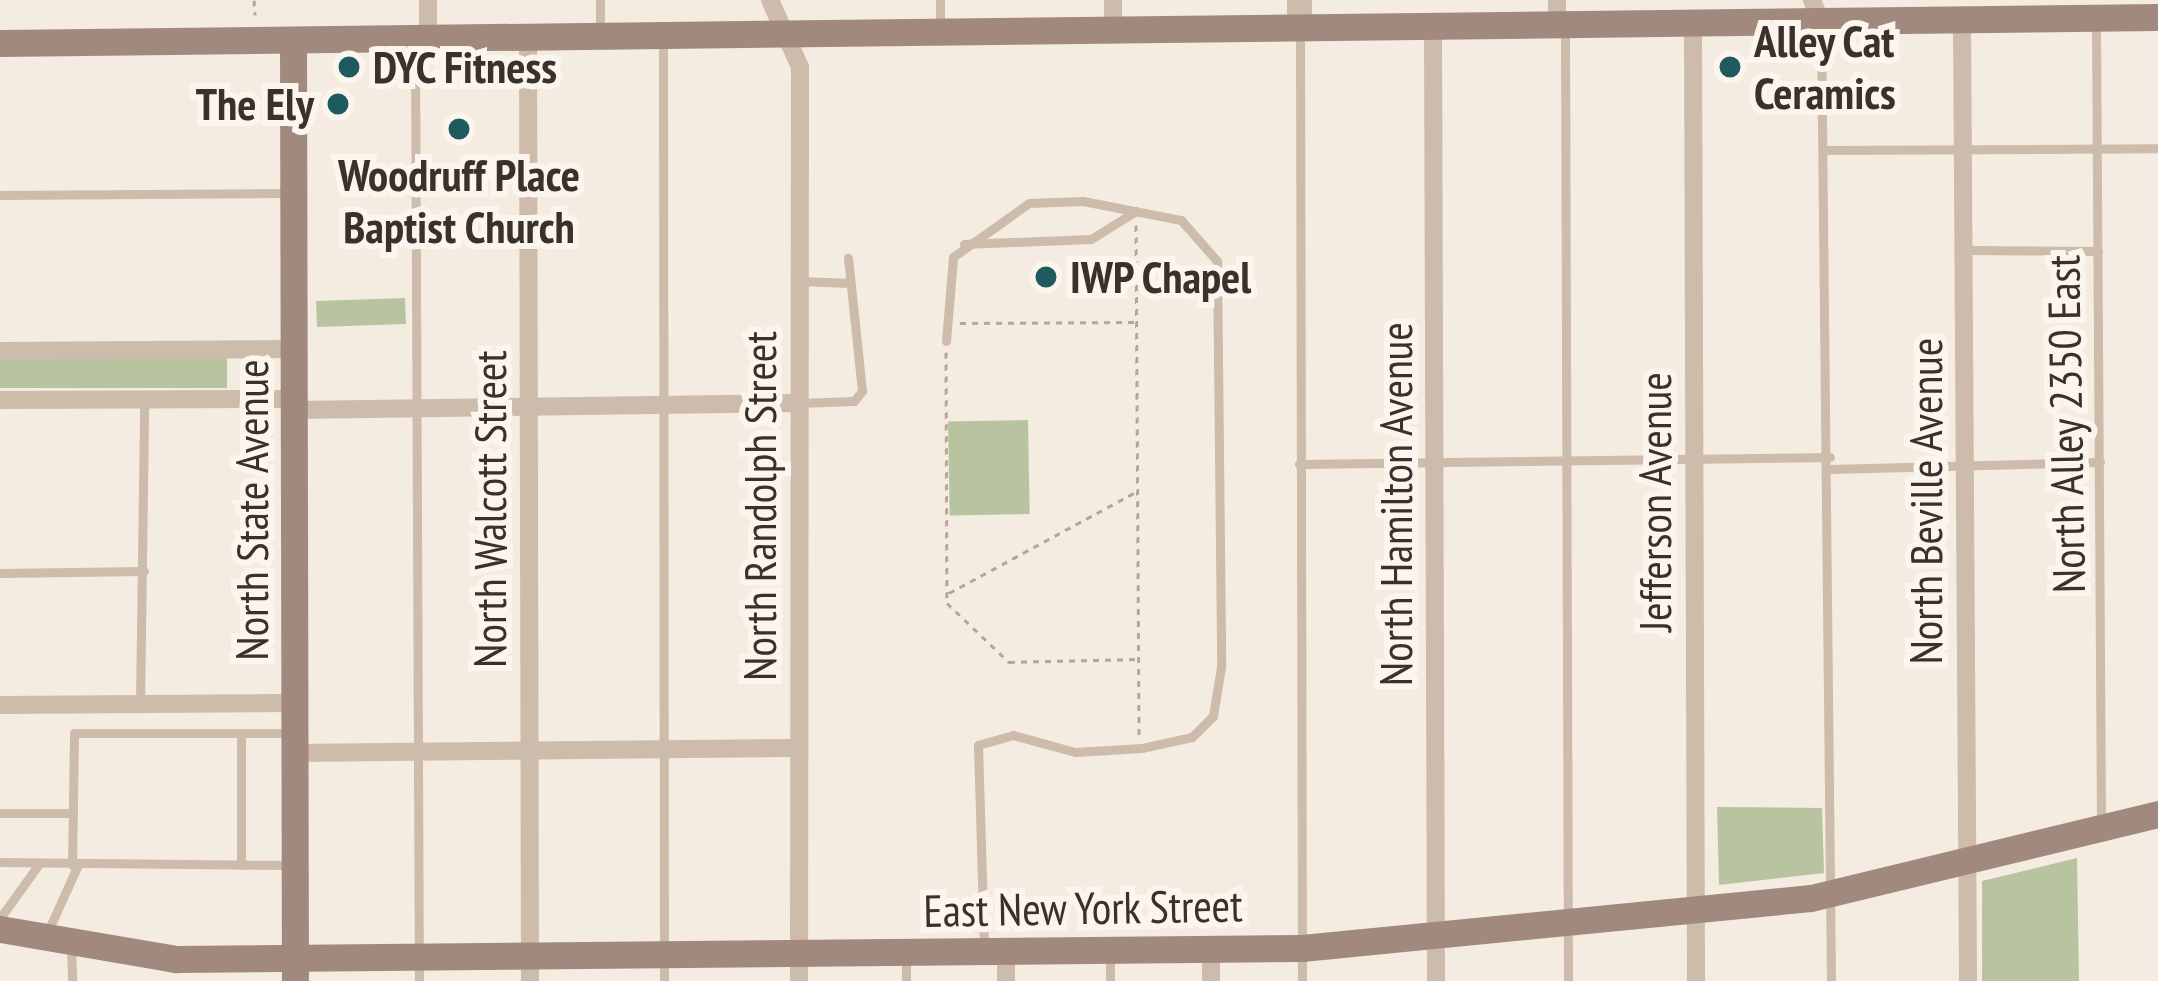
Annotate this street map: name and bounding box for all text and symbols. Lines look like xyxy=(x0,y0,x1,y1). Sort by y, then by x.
place label: Alley Cat Ceramics xyxy=(1754,14,1896,120)
place label: DYC Fitness xyxy=(373,40,558,94)
marker: DYC Fitness xyxy=(336,54,362,80)
marker: Alley Cat Ceramics xyxy=(1717,54,1743,80)
place label: The Ely xyxy=(196,77,314,131)
marker: The Ely xyxy=(325,91,351,117)
marker: Woodruff Place Baptist Church xyxy=(446,116,472,142)
place label: Woodruff Place Baptist Church xyxy=(338,148,580,254)
place label: IWP Chapel xyxy=(1070,250,1253,304)
street label: North Alley 2350 East xyxy=(2036,253,2096,595)
marker: IWP Chapel xyxy=(1033,264,1059,290)
street label: North Hamilton Avenue xyxy=(1369,322,1423,686)
street label: North Randolph Street xyxy=(733,331,787,681)
street label: North Beville Avenue xyxy=(1899,337,1953,665)
street label: North Walcott Street xyxy=(463,350,517,668)
street label: North State Avenue xyxy=(225,359,279,661)
street label: Jefferson Avenue xyxy=(1628,372,1682,632)
street label: East New York Street xyxy=(921,878,1245,938)

